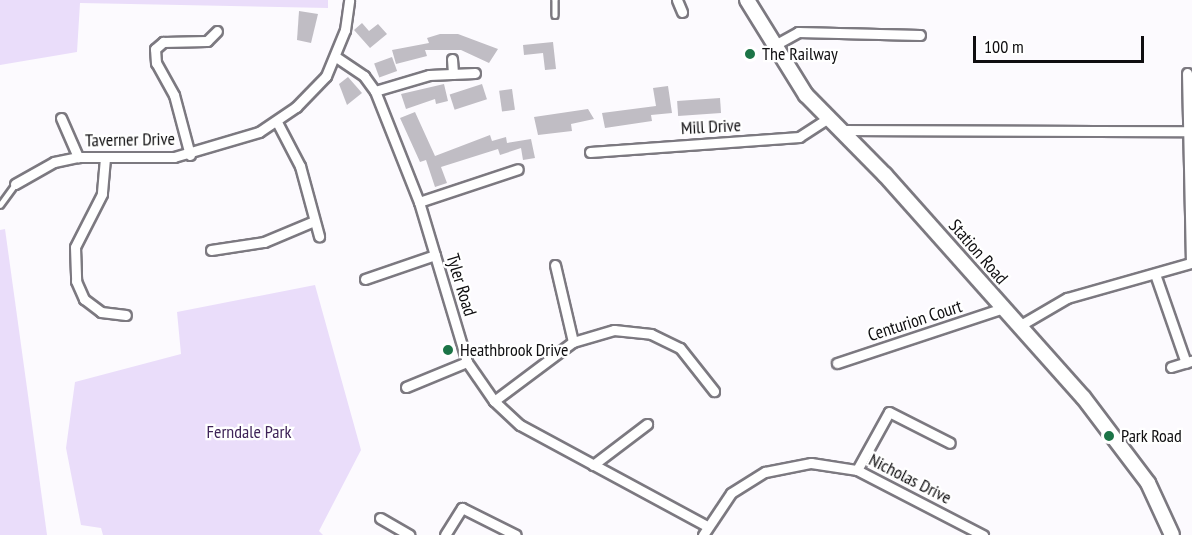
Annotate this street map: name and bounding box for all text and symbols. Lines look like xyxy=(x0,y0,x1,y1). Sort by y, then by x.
scale bar xyxy=(976,24,1147,62)
text: 100 m xyxy=(984,35,1024,58)
place label: The Railway xyxy=(762,43,838,65)
marker: The Railway xyxy=(743,47,757,61)
street label: Mill Drive xyxy=(680,115,742,139)
street label: Taverner Drive xyxy=(85,128,175,152)
street label: Station Road xyxy=(944,215,1012,289)
street label: Tyler Road xyxy=(441,251,481,319)
street label: Centurion Court xyxy=(865,296,965,346)
place label: Heathbrook Drive xyxy=(460,339,569,361)
marker: Heathbrook Drive xyxy=(441,343,455,357)
park label: Ferndale Park xyxy=(207,421,291,443)
place label: Park Road xyxy=(1121,425,1182,447)
marker: Park Road xyxy=(1102,429,1116,443)
street label: Nicholas Drive xyxy=(865,449,955,509)

